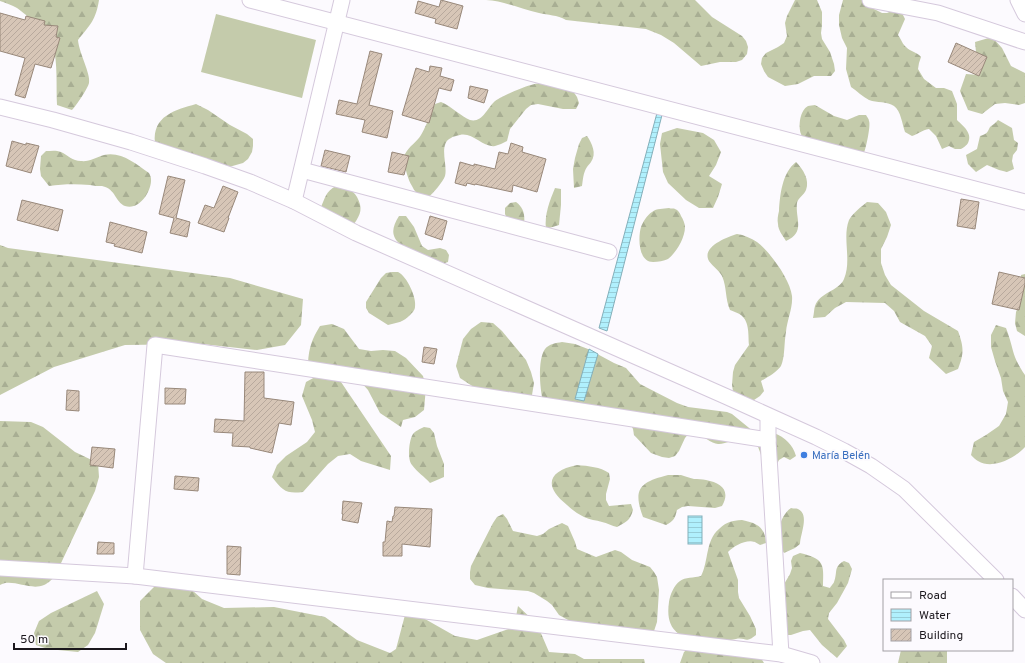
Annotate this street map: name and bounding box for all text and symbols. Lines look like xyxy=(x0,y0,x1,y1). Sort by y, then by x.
place label: María Belén xyxy=(812,449,870,463)
marker: María Belén xyxy=(799,450,809,460)
legend xyxy=(883,579,1013,651)
text: Road xyxy=(919,588,947,604)
text: Water xyxy=(919,608,951,624)
scale bar xyxy=(14,625,126,651)
text: Building xyxy=(919,628,963,644)
text: 50 m xyxy=(20,632,48,648)

